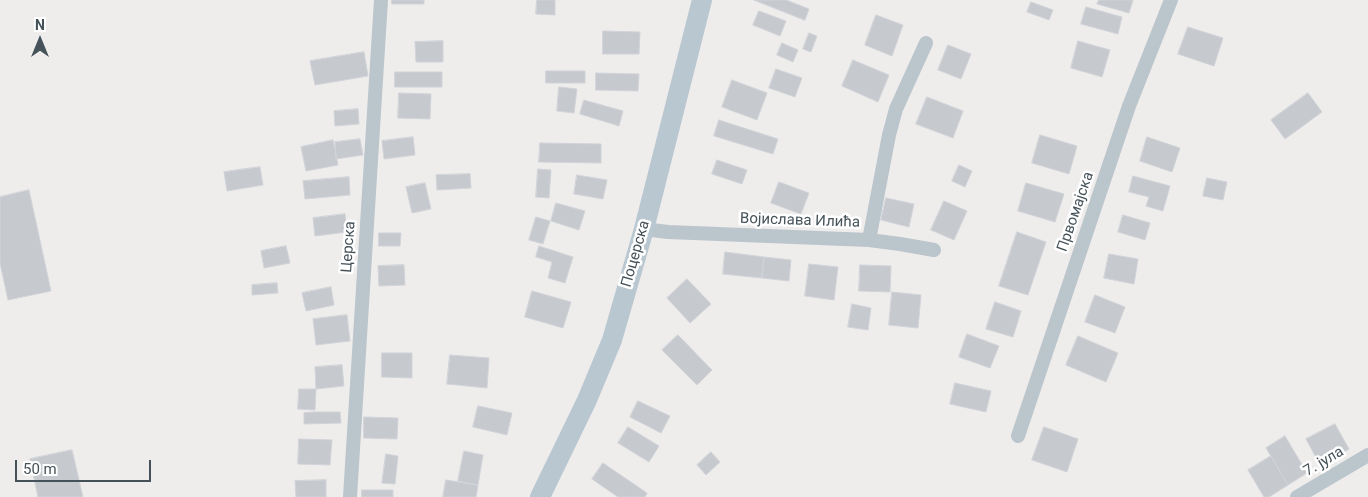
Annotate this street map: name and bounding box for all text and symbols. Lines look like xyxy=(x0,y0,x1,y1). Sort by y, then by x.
north arrow xyxy=(15,15,65,65)
text: N xyxy=(35,17,45,33)
street label: Првомајска xyxy=(1054,170,1098,254)
street label: Војислава Илића xyxy=(740,210,860,232)
street label: Поцерска xyxy=(618,219,654,289)
street label: Церска xyxy=(338,221,360,273)
street label: 7. јула xyxy=(1301,443,1347,481)
scale bar xyxy=(18,450,154,482)
text: 50 m xyxy=(23,460,57,478)

